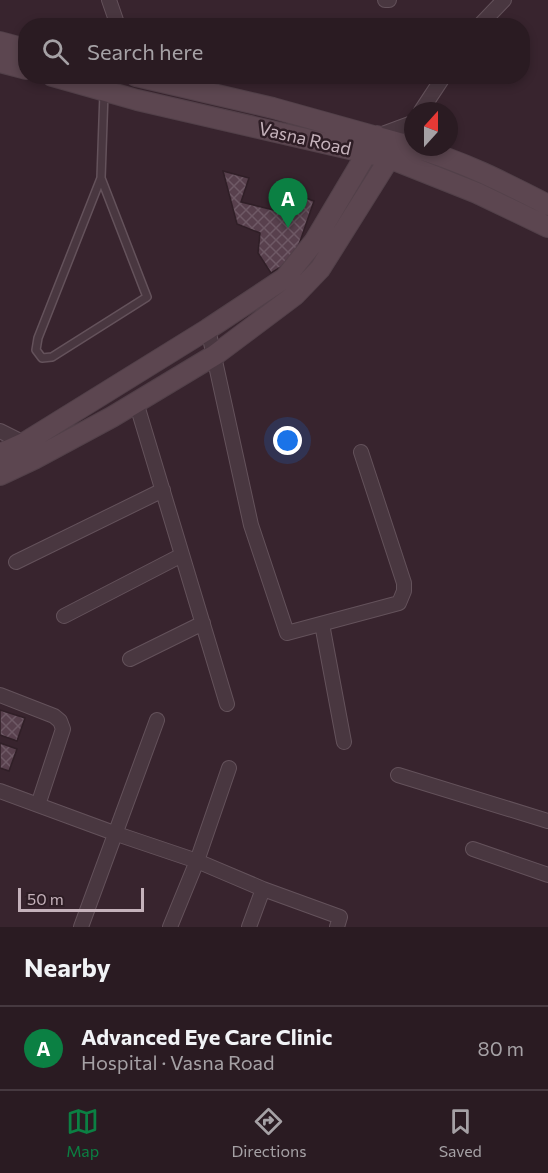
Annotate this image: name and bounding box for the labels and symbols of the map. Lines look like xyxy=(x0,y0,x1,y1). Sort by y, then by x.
north arrow xyxy=(404,102,458,156)
street label: Vasna Road xyxy=(257,117,353,159)
pin: A xyxy=(268,178,308,228)
your location xyxy=(273,426,302,455)
scale bar xyxy=(18,885,144,912)

